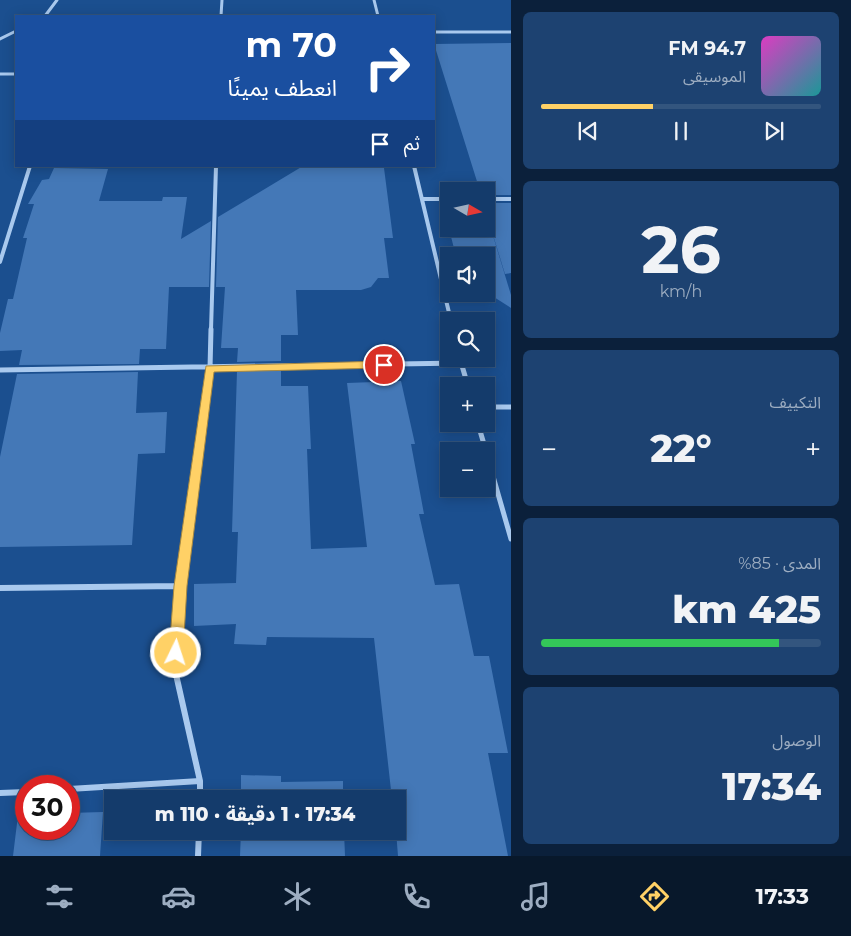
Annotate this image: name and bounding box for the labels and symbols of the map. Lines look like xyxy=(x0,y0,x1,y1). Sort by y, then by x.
north arrow xyxy=(440,182,495,238)
pin xyxy=(363,344,405,386)
position arrow xyxy=(149,626,201,678)
speed limit sign: 30 xyxy=(15,775,80,840)

